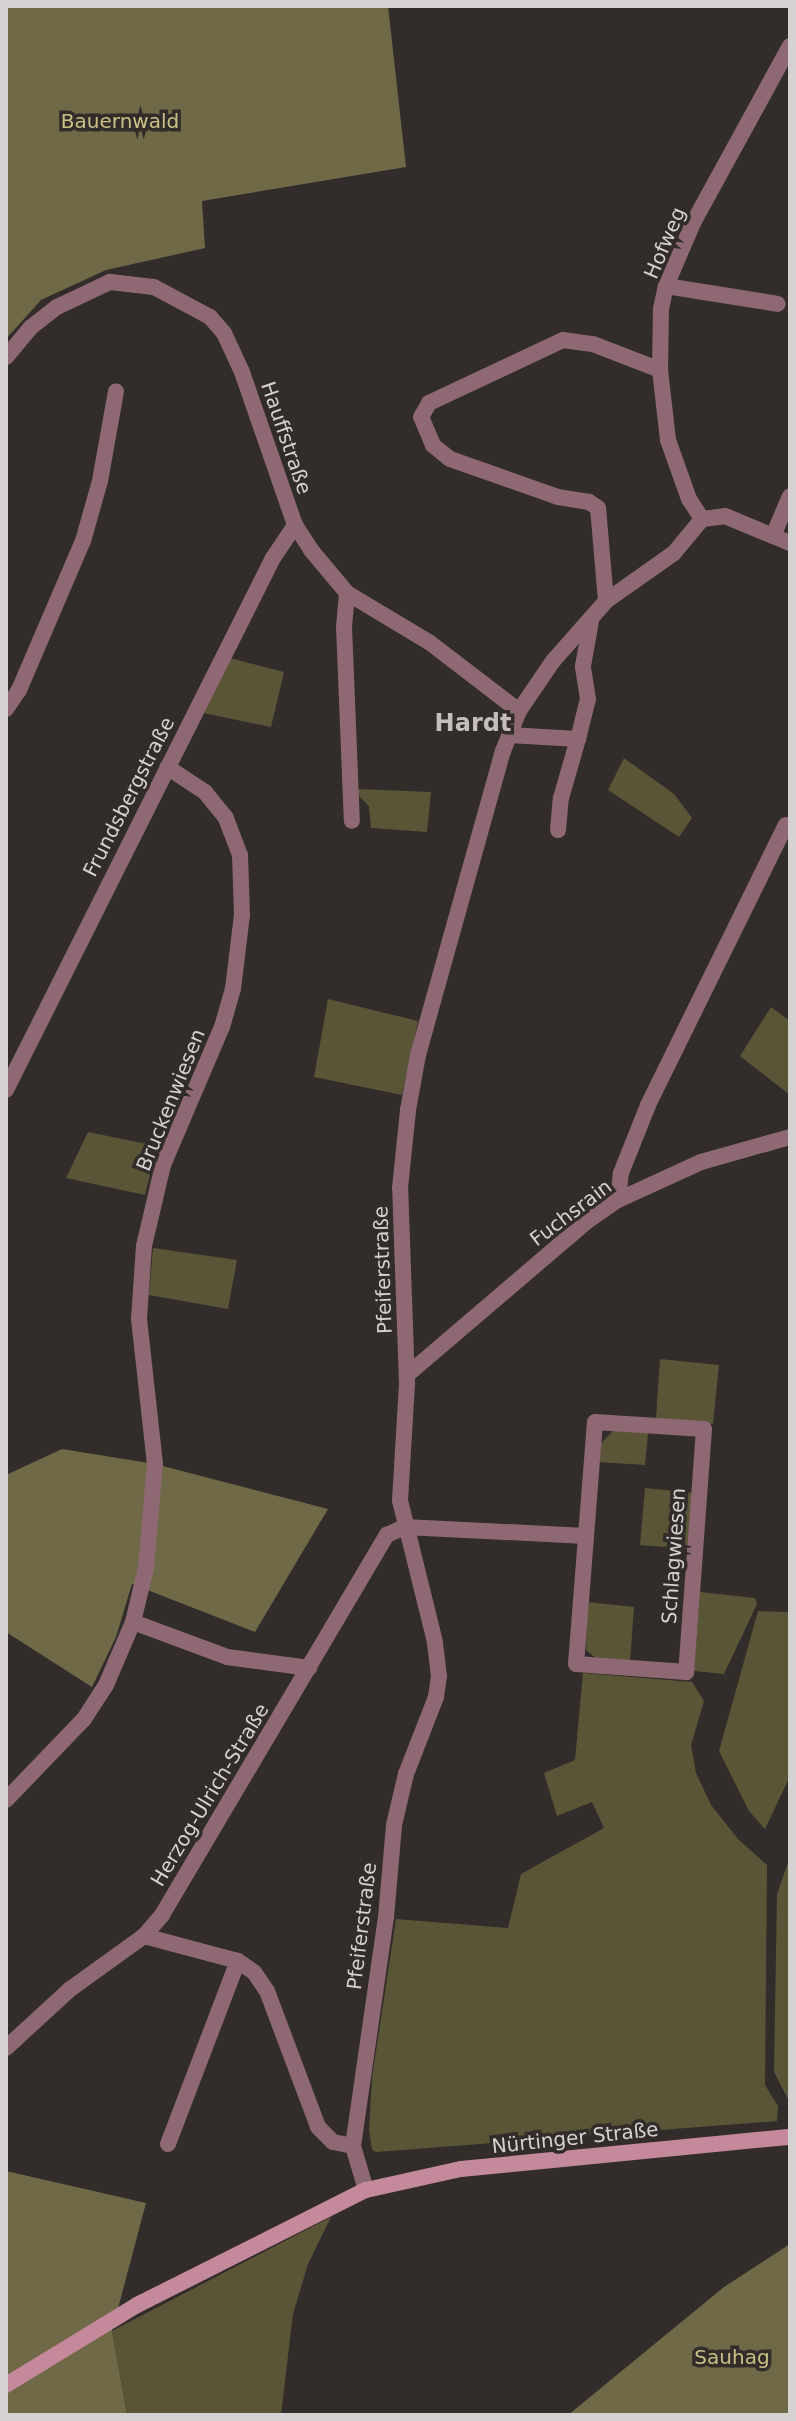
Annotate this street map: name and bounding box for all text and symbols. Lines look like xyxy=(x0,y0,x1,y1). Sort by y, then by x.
park label: Bauernwald xyxy=(61,109,179,133)
street label: Hofweg xyxy=(639,204,691,282)
street label: Hauffstraße xyxy=(256,379,316,497)
district label: Hardt xyxy=(435,710,511,738)
street label: Frundsbergstraße xyxy=(78,713,180,881)
street label: Bruckenwiesen xyxy=(132,1025,210,1175)
street label: Fuchsrain xyxy=(525,1175,617,1251)
street label: Pfeiferstraße xyxy=(369,1206,397,1334)
street label: Schlagwiesen xyxy=(657,1487,691,1625)
street label: Herzog-Ulrich-Straße xyxy=(146,1699,274,1891)
street label: Pfeiferstraße xyxy=(342,1861,382,1991)
street label: Nürtinger Straße xyxy=(490,2117,660,2159)
park label: Sauhag xyxy=(694,2345,770,2369)

